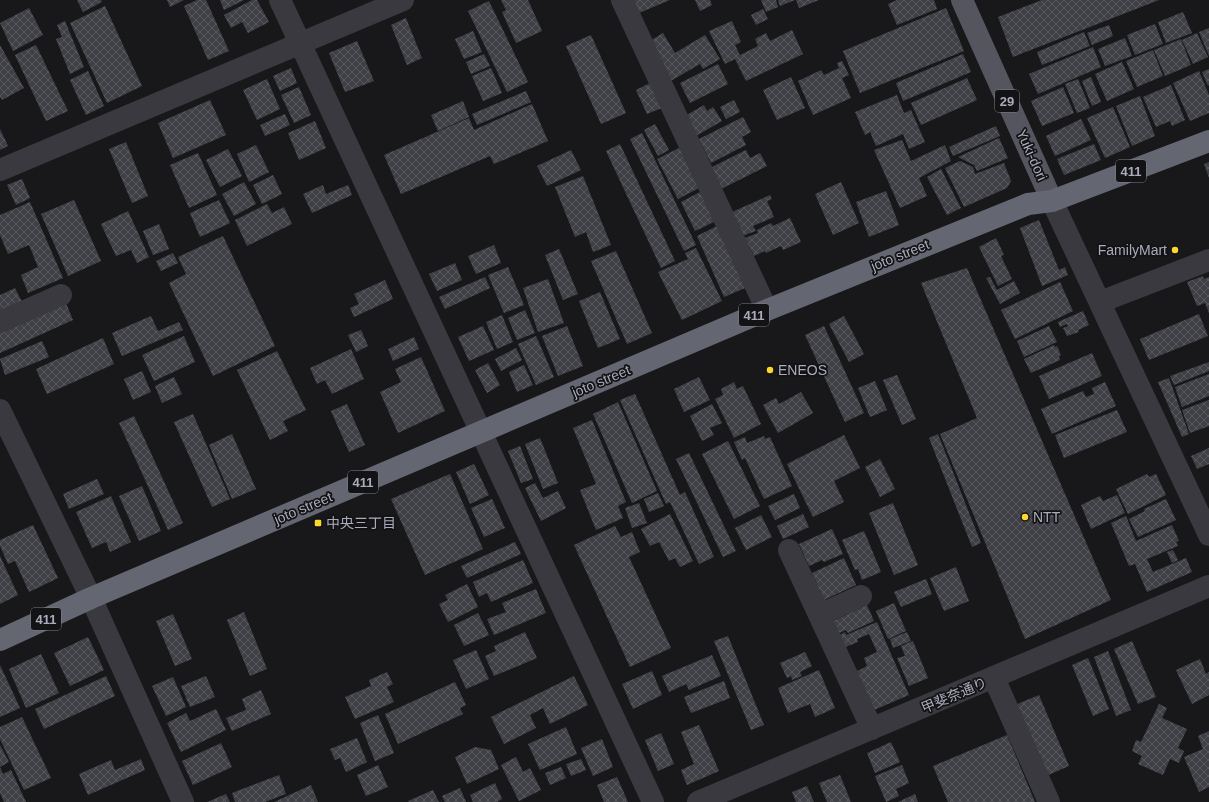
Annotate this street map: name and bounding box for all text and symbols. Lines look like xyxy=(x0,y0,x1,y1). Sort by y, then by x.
road number: 29 xyxy=(995,90,1019,112)
street label: Yuki-dori xyxy=(1014,127,1050,183)
road number: 411 xyxy=(1116,160,1146,182)
street label: joto street xyxy=(868,236,932,274)
place label: FamilyMart xyxy=(1098,242,1167,258)
marker: FamilyMart xyxy=(1170,245,1180,255)
road number: 411 xyxy=(739,304,769,326)
street label: joto street xyxy=(569,362,633,401)
place label: ENEOS xyxy=(778,362,827,378)
marker: ENEOS xyxy=(765,365,775,375)
road number: 411 xyxy=(348,471,378,493)
street label: joto street xyxy=(271,489,335,528)
place label: NTT xyxy=(1033,509,1061,525)
marker: NTT xyxy=(1020,512,1030,522)
place label: 中央三丁目 xyxy=(326,515,396,531)
marker: 中央三丁目 xyxy=(313,518,323,528)
road number: 411 xyxy=(31,608,61,630)
street label: 甲斐奈通り xyxy=(919,674,989,716)

